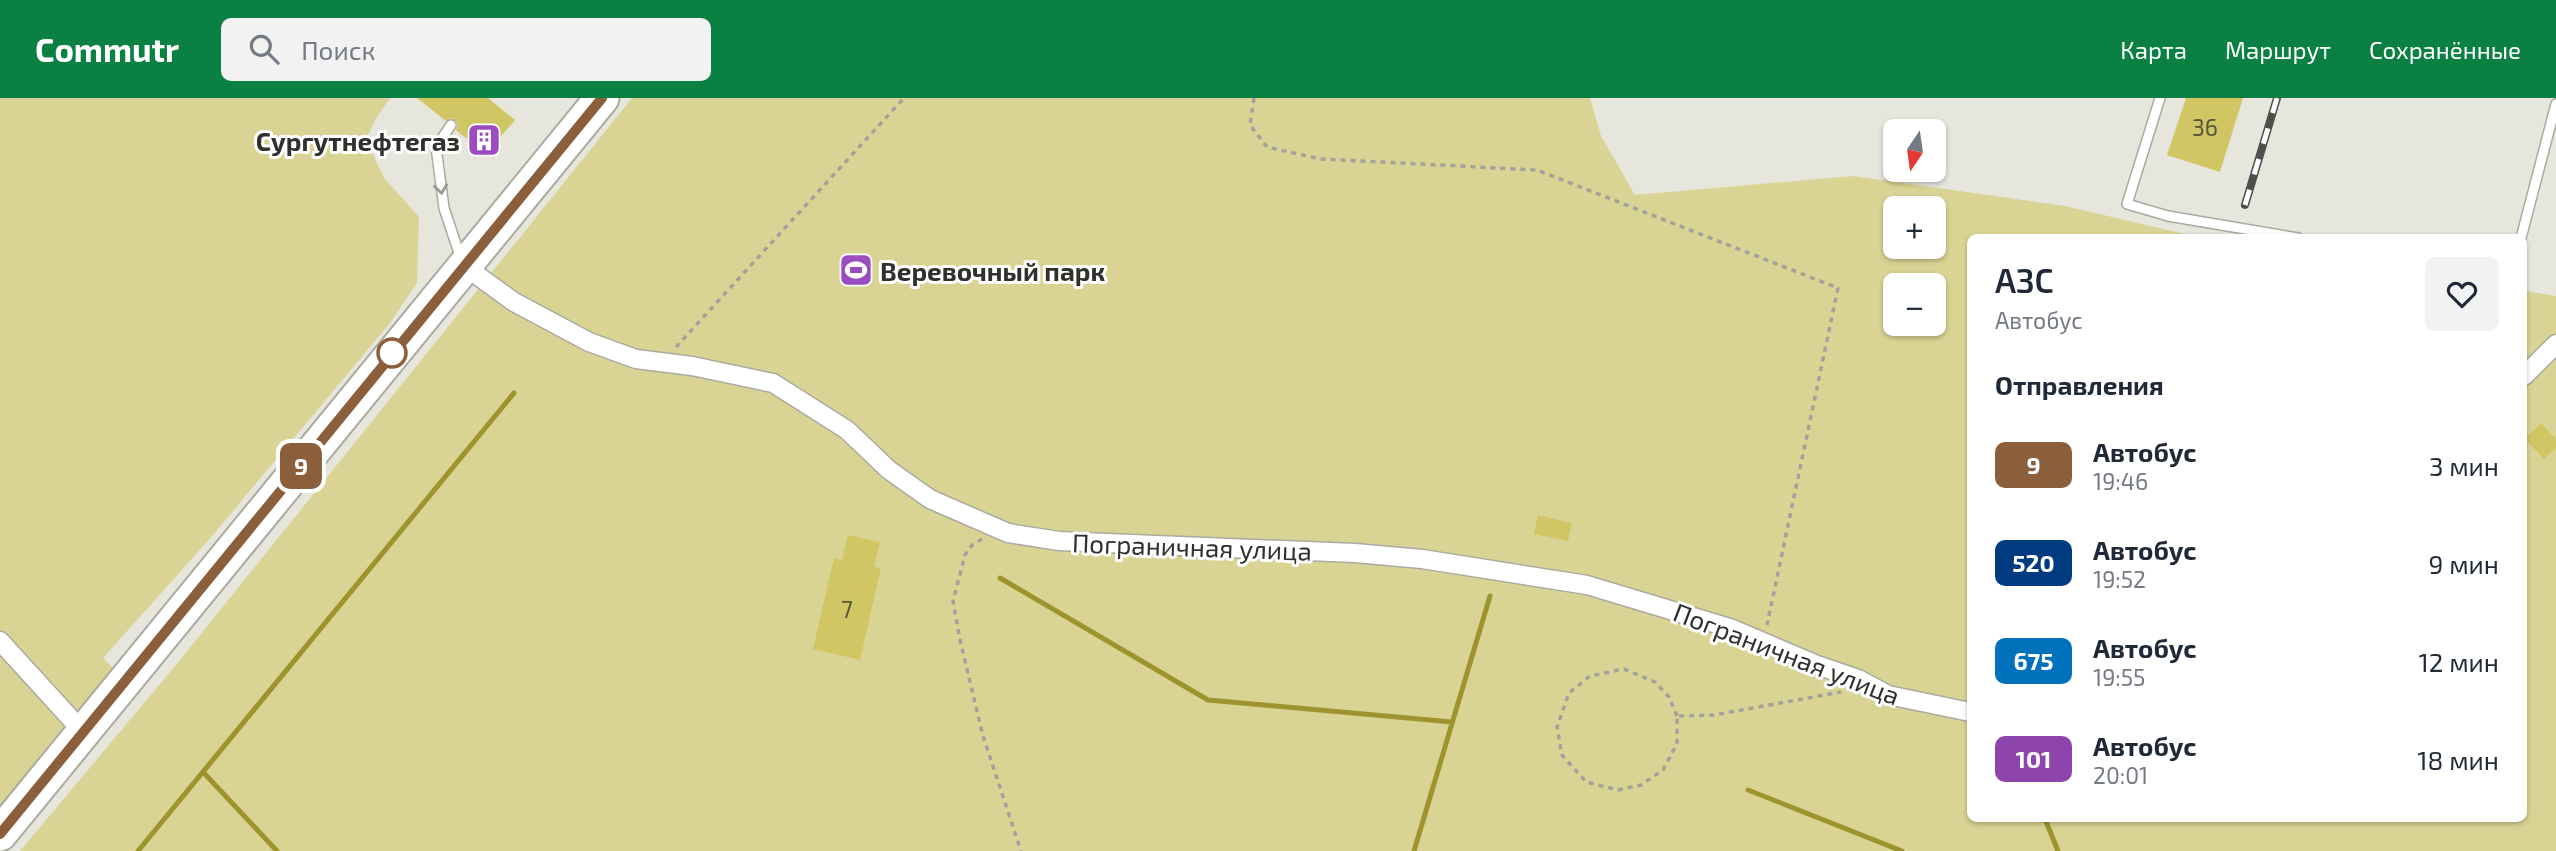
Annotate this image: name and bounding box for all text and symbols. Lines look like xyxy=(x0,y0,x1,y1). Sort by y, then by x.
search box xyxy=(221,18,711,81)
text: Commutr xyxy=(35,29,179,69)
icon: search xyxy=(245,30,283,68)
text: Поиск xyxy=(301,34,375,65)
text: Карта xyxy=(2120,35,2187,64)
text: Маршрут xyxy=(2225,35,2331,64)
text: Сохранённые xyxy=(2369,35,2521,64)
house number: 36 xyxy=(2192,113,2218,141)
north arrow xyxy=(1883,119,1946,182)
map controls xyxy=(1883,119,1946,336)
building icon: Сургутнефтегаз xyxy=(465,121,503,159)
place label: Сургутнефтегаз xyxy=(256,125,460,156)
one-way arrow xyxy=(434,183,449,194)
button: + xyxy=(1883,196,1946,259)
sports icon: Веревочный парк xyxy=(837,251,875,289)
place label: Веревочный парк xyxy=(880,255,1105,286)
button: heart xyxy=(2425,257,2499,331)
text: АЗС xyxy=(1995,260,2054,300)
button: − xyxy=(1883,273,1946,336)
text: Автобус xyxy=(1995,306,2083,334)
unlabelled marker xyxy=(377,338,407,368)
text: Отправления xyxy=(1995,369,2164,400)
text: Автобус xyxy=(2093,436,2196,467)
line badge: 9 xyxy=(278,443,324,489)
text: 9 xyxy=(2026,450,2041,479)
text: 3 мин xyxy=(2429,450,2499,481)
text: 9 xyxy=(294,451,308,480)
text: 19:46 xyxy=(2093,467,2148,495)
street label: Пограничная улица xyxy=(1071,526,1312,567)
text: Автобус xyxy=(2093,534,2196,565)
text: 520 xyxy=(2012,548,2055,577)
text: 9 мин xyxy=(2428,548,2499,579)
text: 19:52 xyxy=(2093,565,2146,593)
house number: 7 xyxy=(841,595,853,623)
street label: Пограничная улица xyxy=(1669,596,1905,711)
text: Автобус xyxy=(2093,632,2196,663)
text: 675 xyxy=(2013,646,2054,675)
text: 12 мин xyxy=(2418,646,2499,677)
text: 19:55 xyxy=(2093,663,2145,691)
text: Автобус xyxy=(2093,730,2196,761)
text: 101 xyxy=(2016,744,2051,773)
text: 18 мин xyxy=(2417,744,2499,775)
text: 20:01 xyxy=(2093,761,2148,789)

